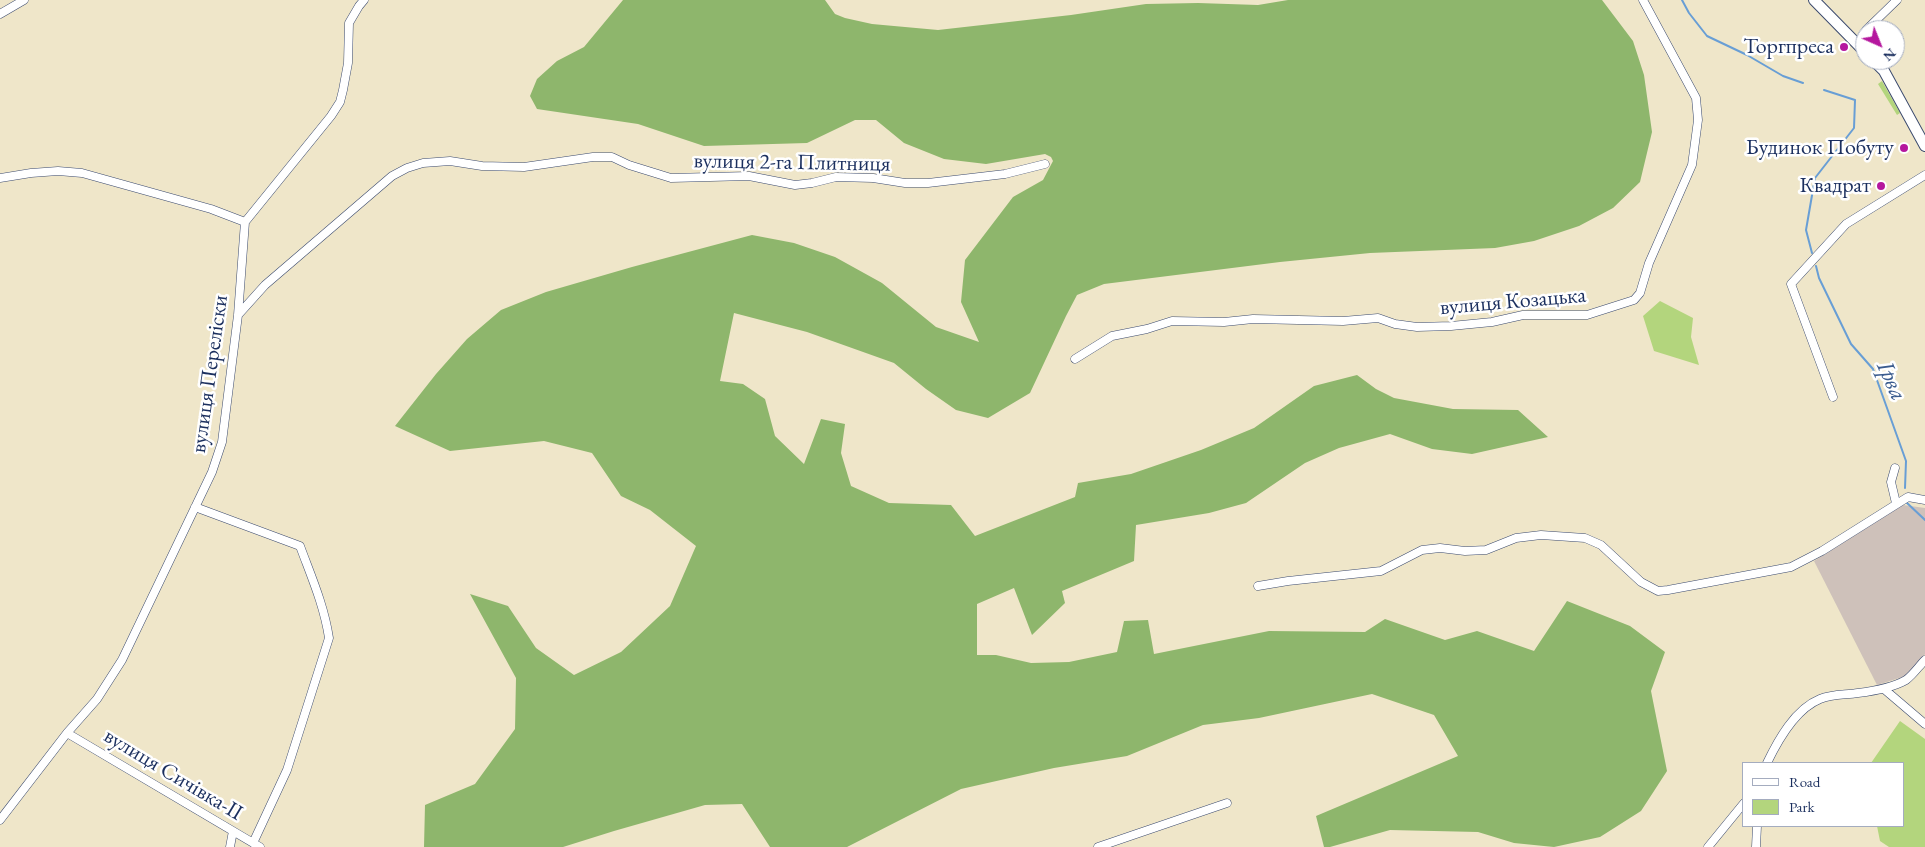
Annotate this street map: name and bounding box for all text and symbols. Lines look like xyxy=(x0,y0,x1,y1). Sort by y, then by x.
north arrow xyxy=(1855,20,1905,70)
place label: Торгпреса xyxy=(1743,34,1834,60)
marker: Торгпреса xyxy=(1838,41,1850,53)
text: N xyxy=(1879,45,1900,65)
place label: Будинок Побуту xyxy=(1746,135,1894,161)
marker: Будинок Побуту xyxy=(1898,142,1910,154)
street label: вулиця 2-га Плитниця xyxy=(693,148,891,178)
place label: Квадрат xyxy=(1800,173,1871,199)
marker: Квадрат xyxy=(1875,180,1887,192)
street label: вулиця Козацька xyxy=(1439,282,1587,322)
street label: вулиця Переліски xyxy=(186,293,234,455)
water label: Ірва xyxy=(1870,357,1912,405)
street label: вулиця Сичівка-II xyxy=(99,723,247,827)
legend xyxy=(1742,762,1905,827)
text: Road xyxy=(1789,772,1820,791)
text: Park xyxy=(1789,797,1815,816)

